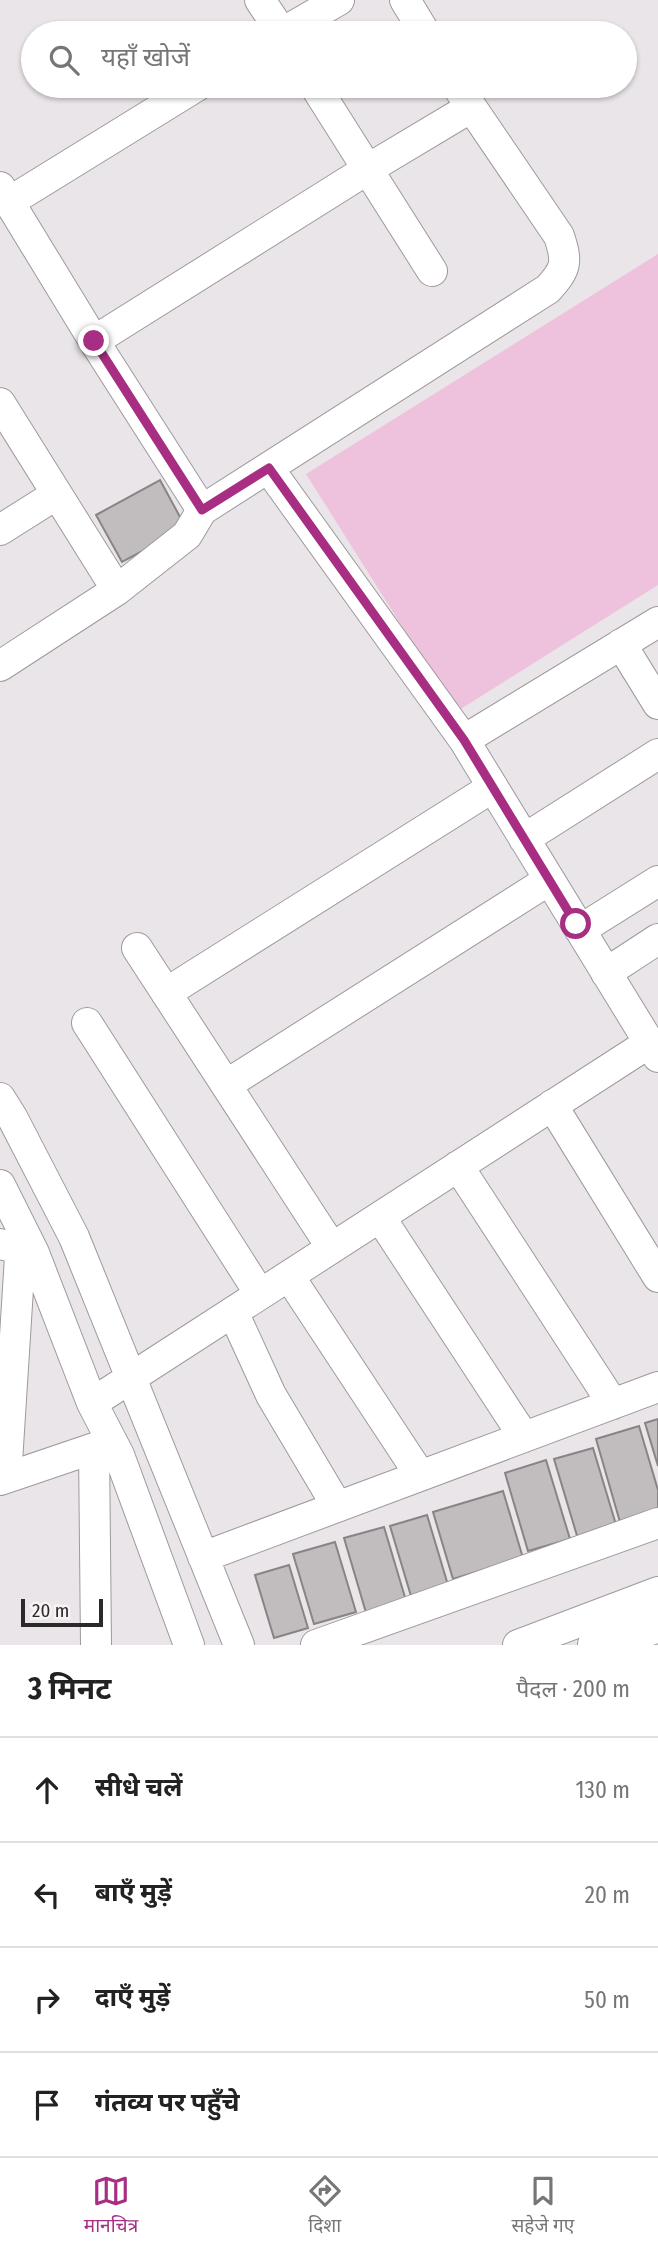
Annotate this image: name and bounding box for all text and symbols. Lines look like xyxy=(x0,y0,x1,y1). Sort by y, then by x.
search box xyxy=(21,21,637,98)
icon: search xyxy=(45,41,83,79)
text: यहाँ खोजें xyxy=(101,42,190,73)
route end xyxy=(78,325,109,356)
route start xyxy=(560,908,591,939)
scale bar xyxy=(21,1596,103,1628)
text: 20 m xyxy=(32,1599,69,1622)
text: 3 मिनट xyxy=(28,1671,111,1707)
text: पैदल · 200 m xyxy=(516,1675,630,1703)
icon: ahead xyxy=(28,1771,66,1809)
text: सीधे चलें xyxy=(95,1772,182,1803)
text: 130 m xyxy=(576,1776,630,1804)
icon: left xyxy=(28,1876,66,1914)
text: बाएँ मुड़ें xyxy=(95,1877,172,1908)
text: 20 m xyxy=(585,1881,630,1909)
icon: right xyxy=(28,1981,66,2019)
text: दाएँ मुड़ें xyxy=(95,1982,170,2013)
text: 50 m xyxy=(584,1986,630,2014)
icon: arrive xyxy=(28,2086,66,2124)
text: गंतव्य पर पहुँचे xyxy=(95,2087,239,2118)
tab: मानचित्र xyxy=(84,2172,138,2240)
tab: दिशा xyxy=(306,2172,344,2240)
tab: सहेजे गए xyxy=(511,2172,574,2240)

